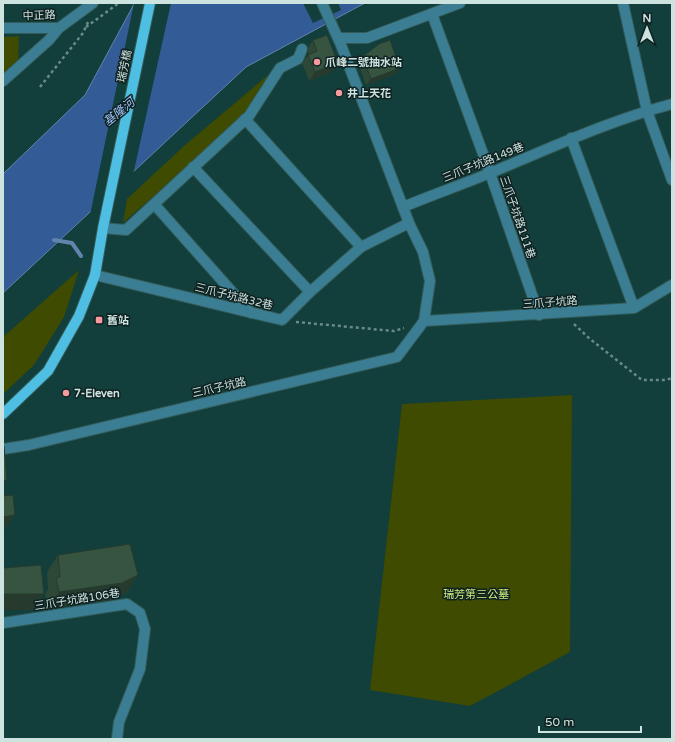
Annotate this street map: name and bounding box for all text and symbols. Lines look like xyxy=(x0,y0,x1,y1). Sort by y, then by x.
street label: 中正路 xyxy=(22,8,56,23)
north arrow xyxy=(627,8,667,48)
text: N xyxy=(643,12,651,25)
street label: 瑞芳橋 xyxy=(115,49,134,84)
place label: 爪峰二號抽水站 xyxy=(325,56,402,69)
marker: 爪峰二號抽水站 xyxy=(312,57,322,67)
place label: 井上天花 xyxy=(347,87,391,100)
marker: 井上天花 xyxy=(334,88,344,98)
water label: 基隆河 xyxy=(101,94,139,129)
street label: 三爪子坑路149巷 xyxy=(441,140,526,185)
street label: 三爪子坑路111巷 xyxy=(497,174,538,260)
street label: 三爪子坑路32巷 xyxy=(194,281,274,312)
street label: 三爪子坑路 xyxy=(522,294,578,311)
place label: 舊站 xyxy=(107,314,129,327)
marker: 舊站 xyxy=(94,315,104,325)
street label: 三爪子坑路 xyxy=(191,375,247,400)
place label: 7-Eleven xyxy=(74,387,120,400)
marker: 7-Eleven xyxy=(61,388,71,398)
street label: 三爪子坑路106巷 xyxy=(33,586,121,613)
park label: 瑞芳第三公墓 xyxy=(443,588,509,601)
scale bar xyxy=(539,708,641,734)
text: 50 m xyxy=(545,715,574,729)

